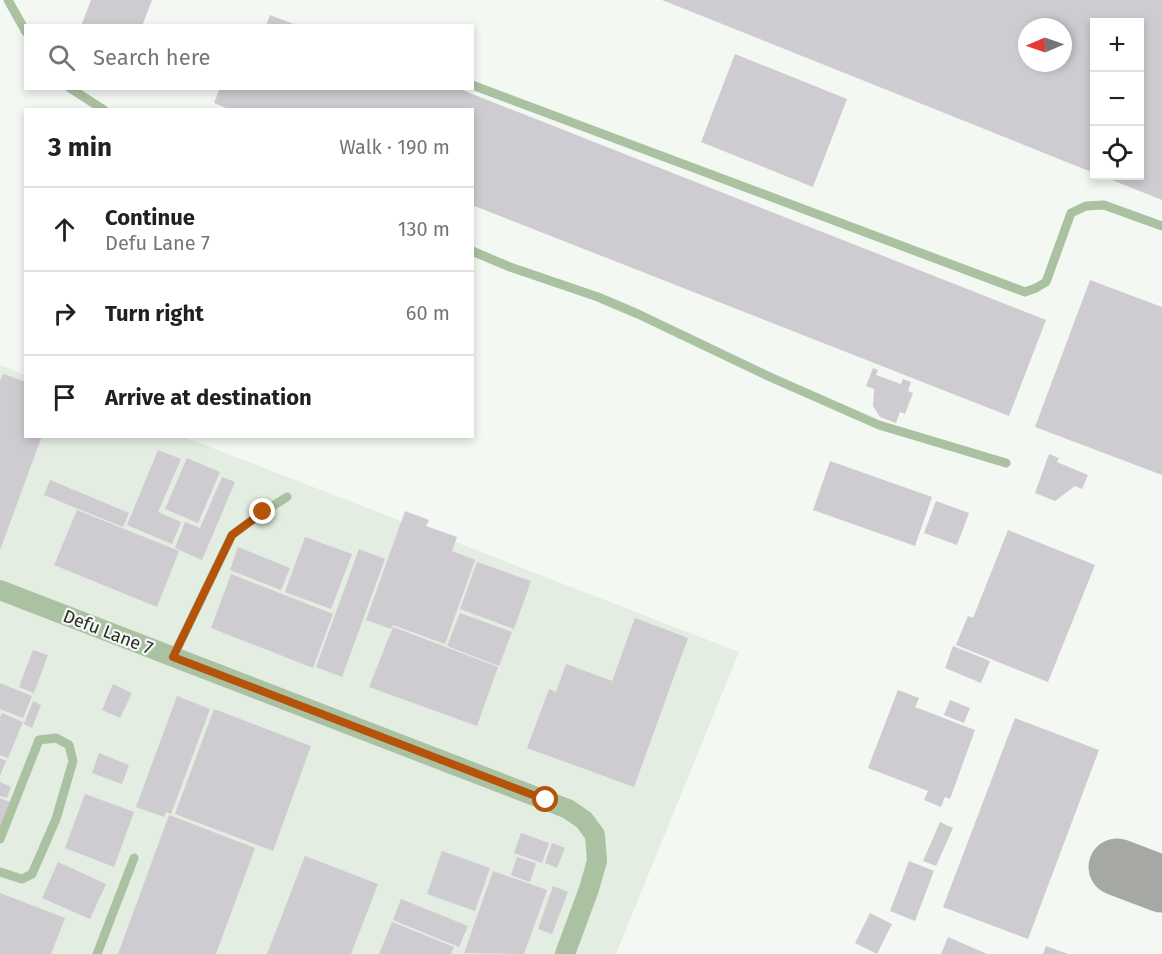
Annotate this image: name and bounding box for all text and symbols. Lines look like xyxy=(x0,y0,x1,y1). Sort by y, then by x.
north arrow xyxy=(1018,18,1072,72)
map controls xyxy=(1090,18,1144,180)
button: + xyxy=(1090,18,1144,72)
search box xyxy=(24,24,474,90)
icon: search xyxy=(45,41,78,74)
text: Search here xyxy=(93,44,211,71)
button: − xyxy=(1090,72,1144,126)
button: locate xyxy=(1090,126,1144,180)
text: 3 min xyxy=(48,132,112,163)
text: Walk · 190 m xyxy=(339,135,450,159)
text: Continue xyxy=(105,204,195,231)
icon: ahead xyxy=(48,213,81,246)
text: 130 m xyxy=(398,217,450,241)
text: Defu Lane 7 xyxy=(105,231,210,255)
icon: right xyxy=(48,297,81,330)
text: Turn right xyxy=(105,300,204,327)
text: 60 m xyxy=(406,301,450,325)
icon: arrive xyxy=(48,381,81,414)
text: Arrive at destination xyxy=(105,384,312,411)
route end xyxy=(249,498,275,524)
street label: Defu Lane 7 xyxy=(60,605,156,659)
route start xyxy=(532,786,558,812)

